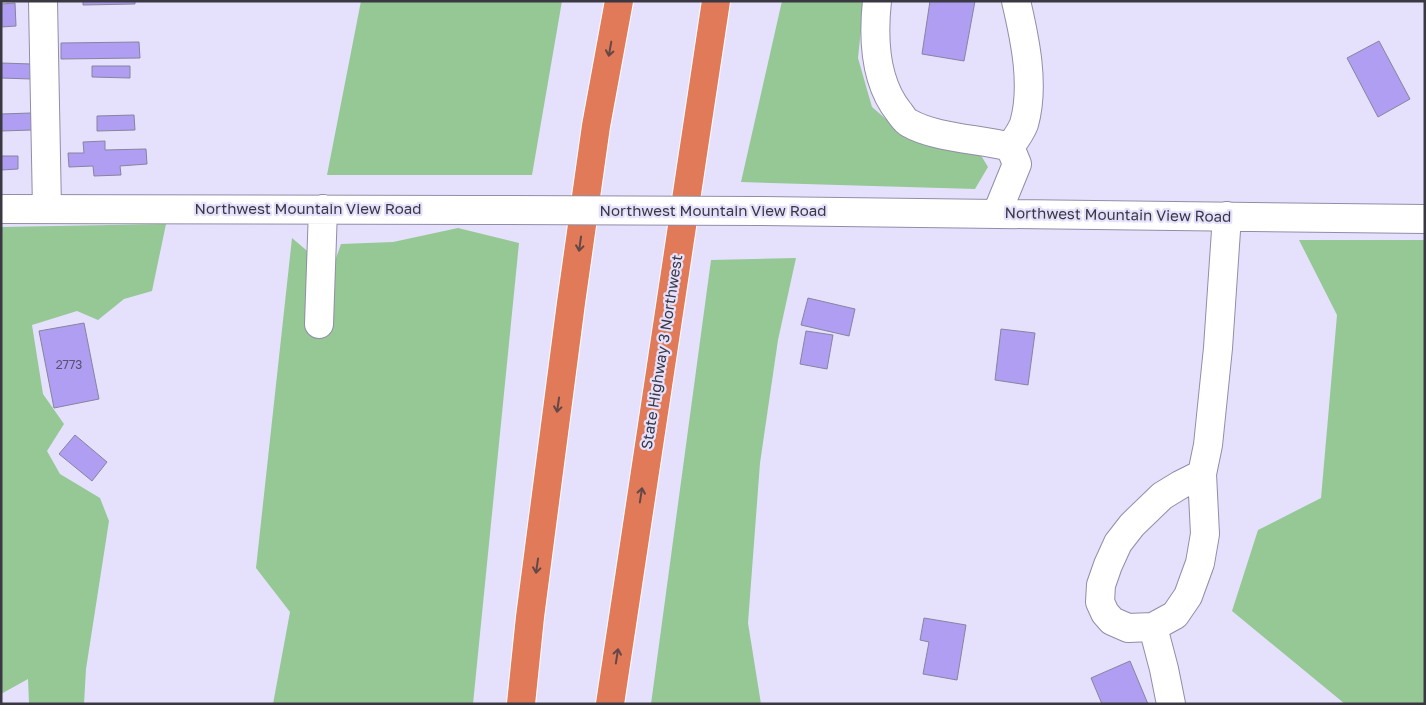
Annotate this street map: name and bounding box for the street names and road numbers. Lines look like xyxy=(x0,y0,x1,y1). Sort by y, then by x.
street label: Northwest Mountain View Road xyxy=(195,199,421,217)
street label: Northwest Mountain View Road xyxy=(600,201,826,219)
street label: Northwest Mountain View Road xyxy=(1004,203,1232,225)
street label: State Highway 3 Northwest xyxy=(637,253,685,450)

